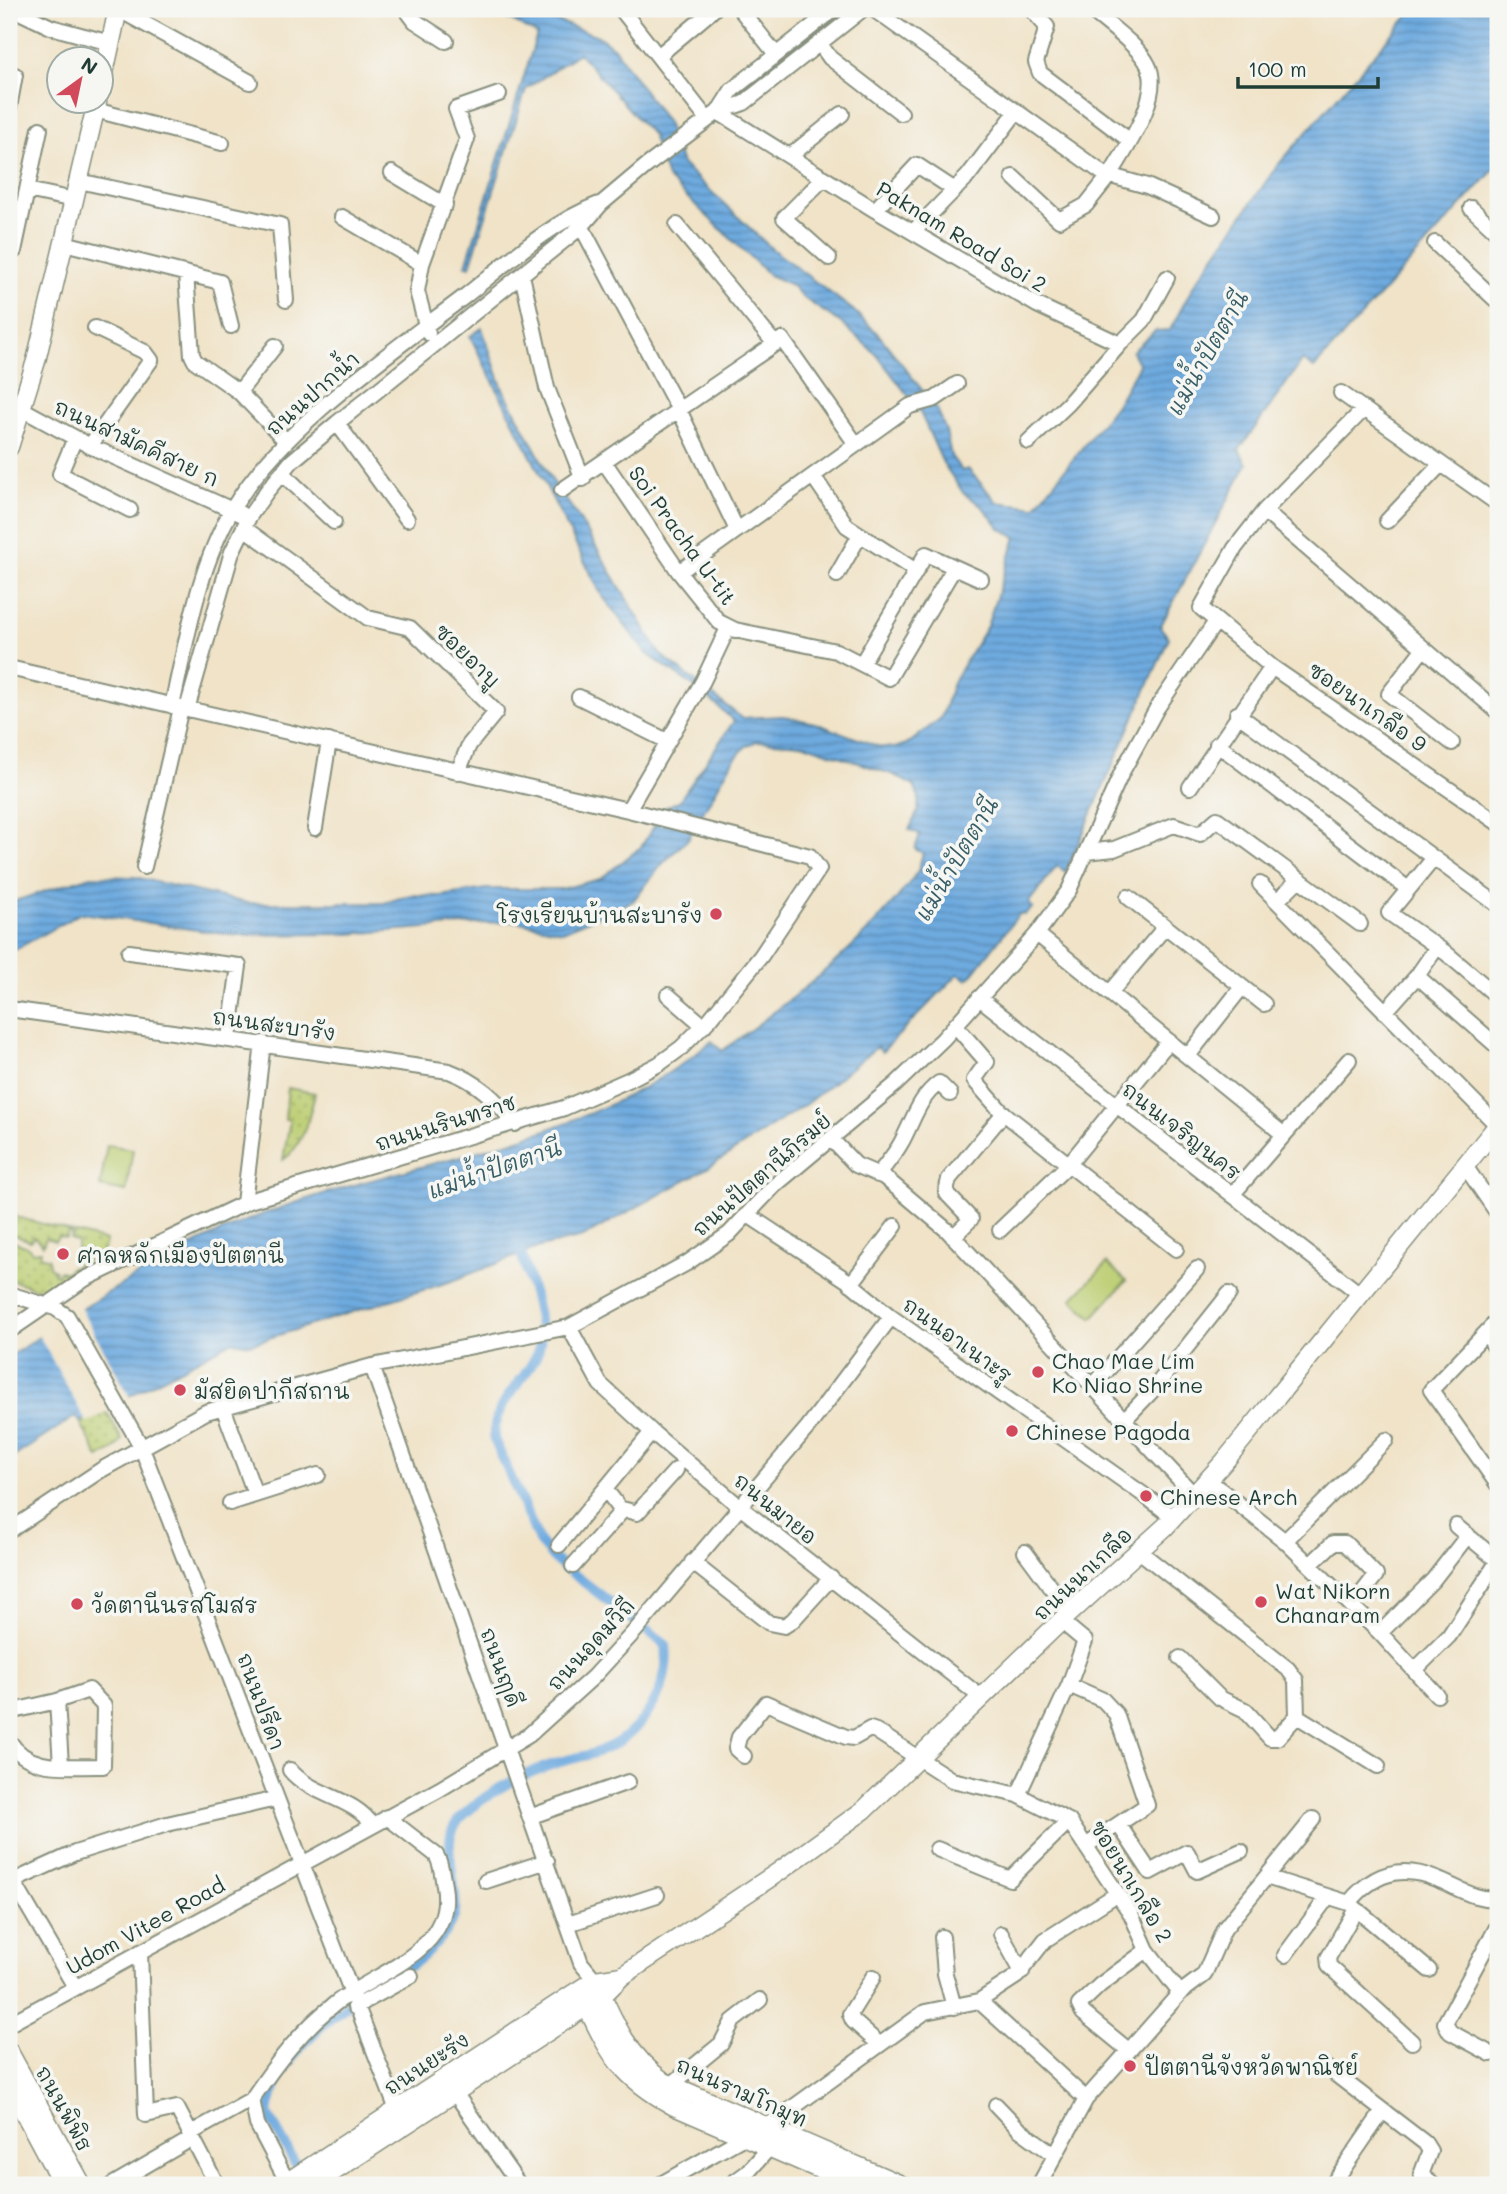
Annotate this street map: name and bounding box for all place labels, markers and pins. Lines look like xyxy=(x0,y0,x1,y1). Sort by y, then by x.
place label: โรงเรียนบ้านสะบารัง xyxy=(496,900,702,928)
marker: โรงเรียนบ้านสะบารัง xyxy=(708,906,724,922)
place label: ศาลหลักเมืองปัตตานี xyxy=(77,1240,284,1268)
marker: ศาลหลักเมืองปัตตานี xyxy=(55,1246,71,1262)
place label: Chao Mae Lim Ko Niao Shrine xyxy=(1052,1347,1203,1398)
marker: Chao Mae Lim Ko Niao Shrine xyxy=(1030,1364,1046,1380)
place label: มัสยิดปากีสถาน xyxy=(194,1376,350,1404)
marker: มัสยิดปากีสถาน xyxy=(172,1382,188,1398)
place label: Chinese Pagoda xyxy=(1026,1418,1191,1445)
marker: Chinese Pagoda xyxy=(1004,1423,1020,1439)
place label: Chinese Arch xyxy=(1160,1483,1297,1510)
marker: Chinese Arch xyxy=(1138,1488,1154,1504)
place label: Wat Nikorn Chanaram xyxy=(1275,1577,1390,1628)
place label: วัดตานีนรสโมสร xyxy=(91,1590,257,1618)
marker: Wat Nikorn Chanaram xyxy=(1253,1594,1269,1610)
marker: วัดตานีนรสโมสร xyxy=(69,1596,85,1612)
place label: ปัตตานีจังหวัดพาณิชย์ xyxy=(1144,2052,1358,2080)
marker: ปัตตานีจังหวัดพาณิชย์ xyxy=(1122,2058,1138,2074)

